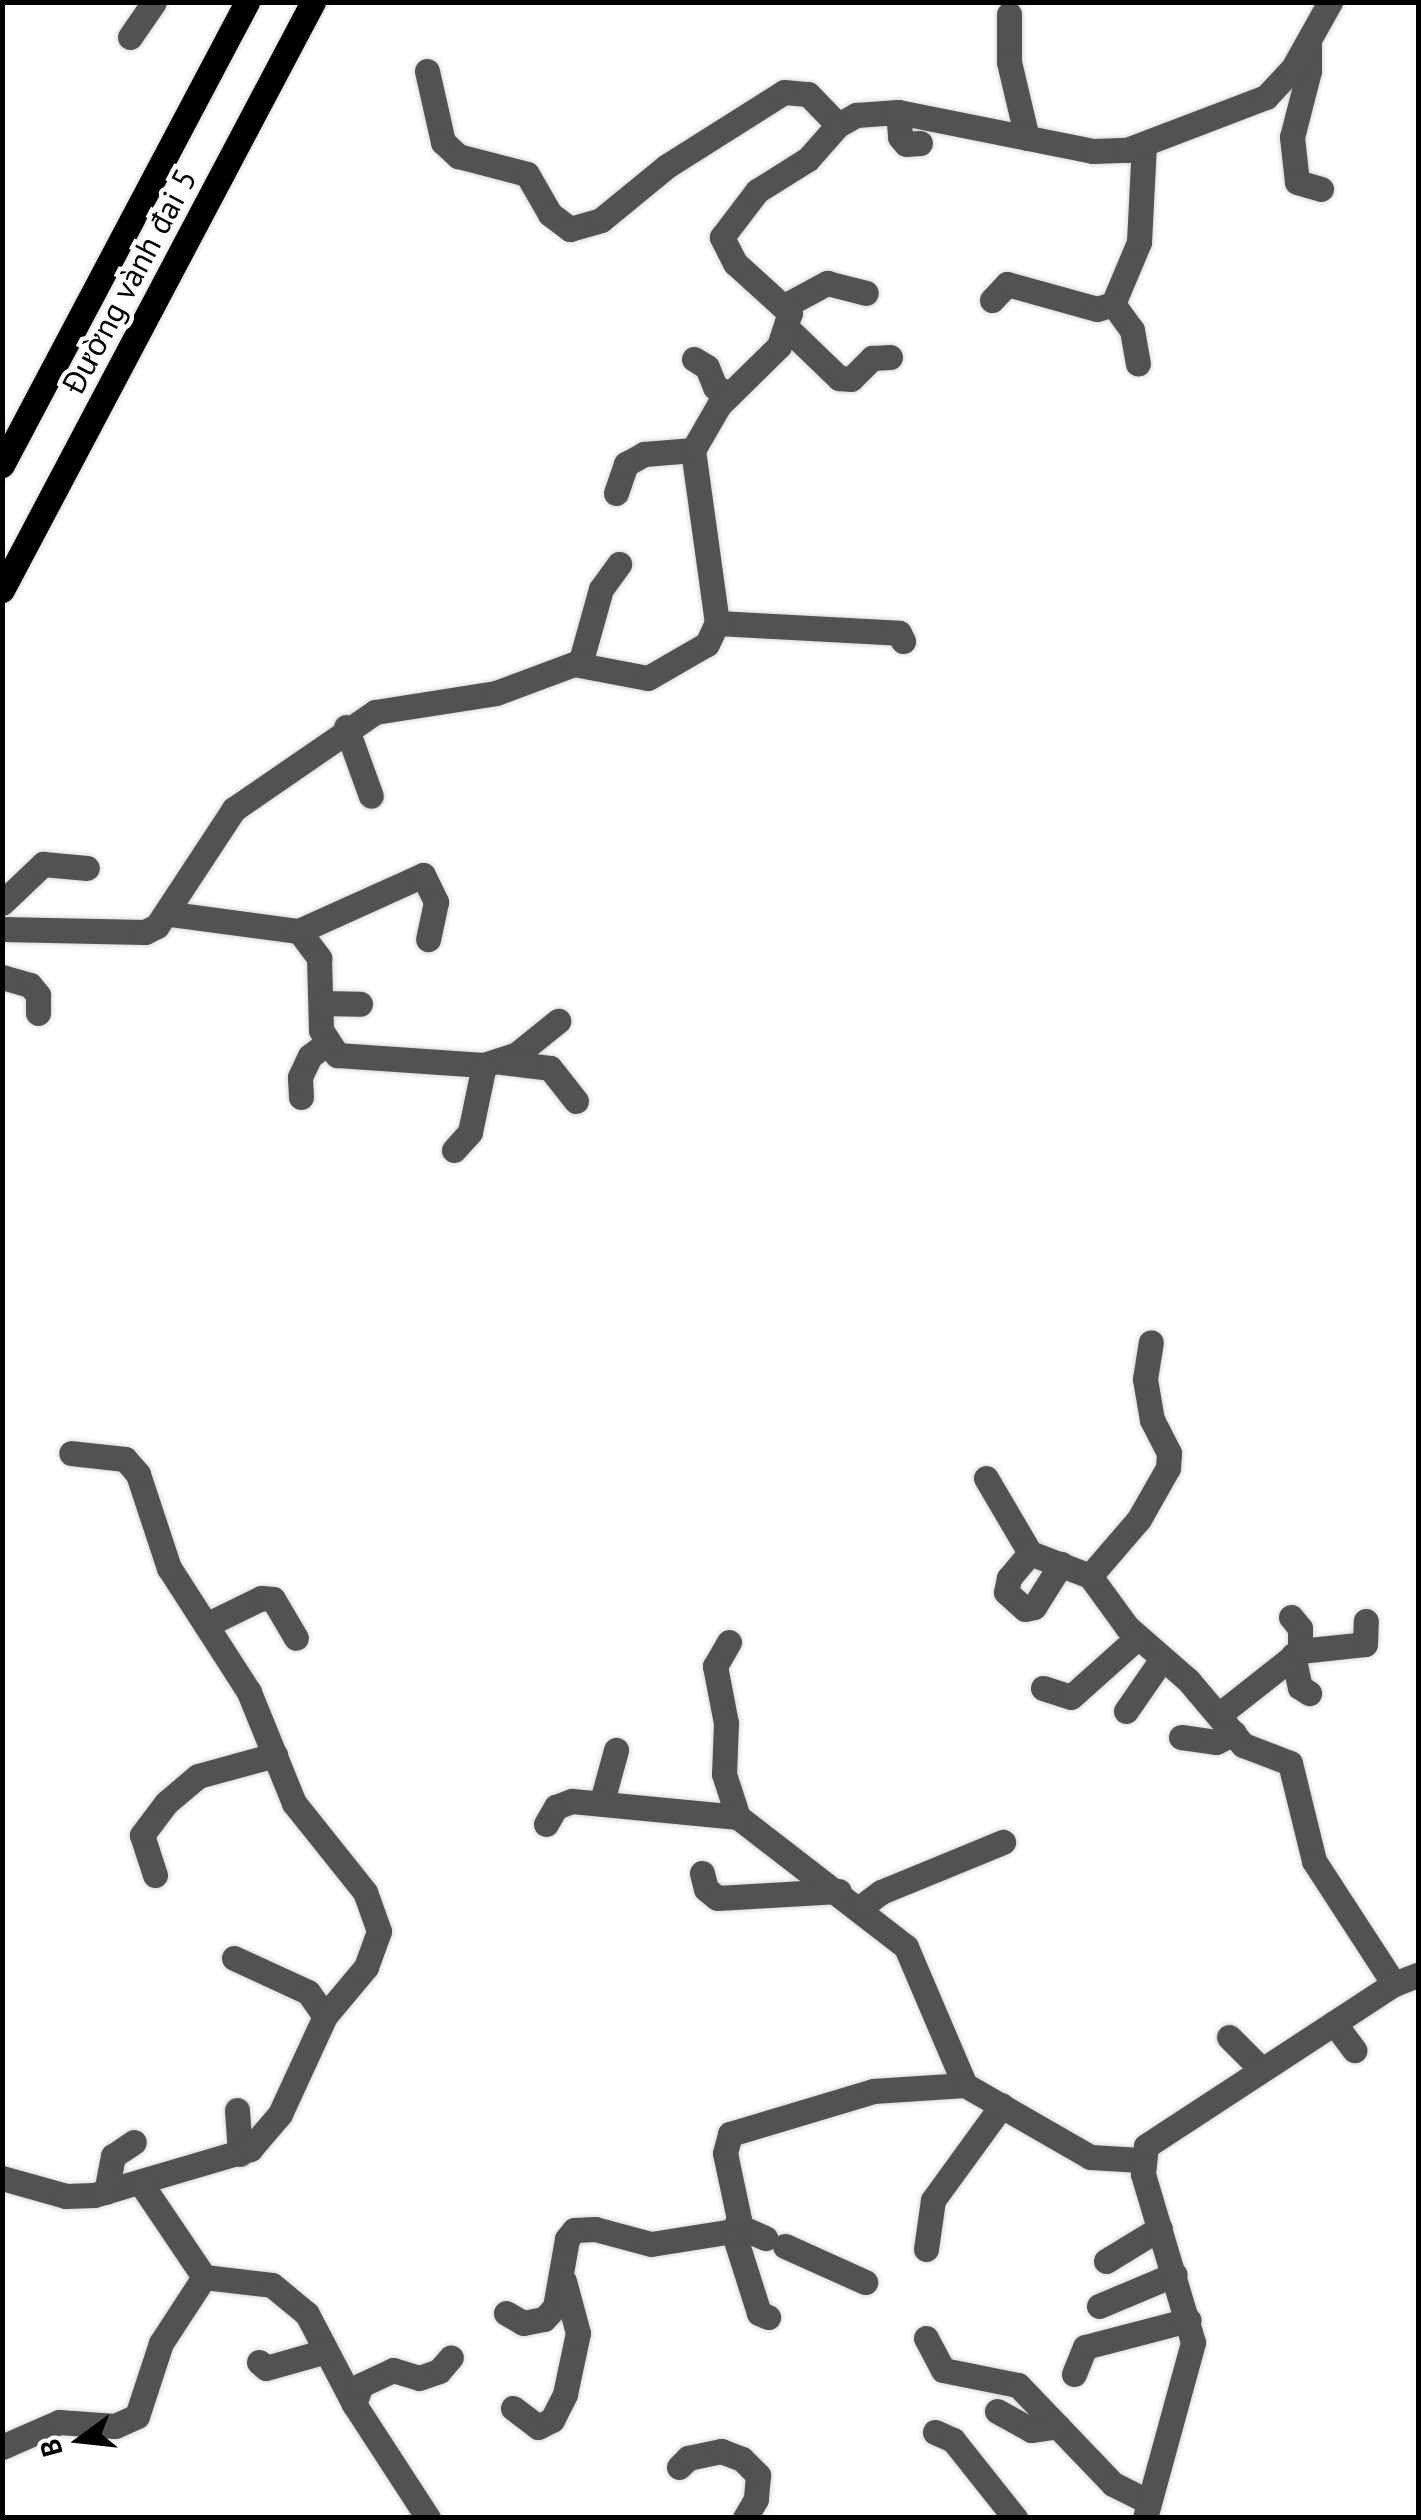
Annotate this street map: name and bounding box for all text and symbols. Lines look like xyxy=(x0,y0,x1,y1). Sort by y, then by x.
street label: Đường vành đai 5 xyxy=(54,162,204,400)
north arrow xyxy=(30,2390,130,2490)
text: B xyxy=(31,2435,71,2461)

